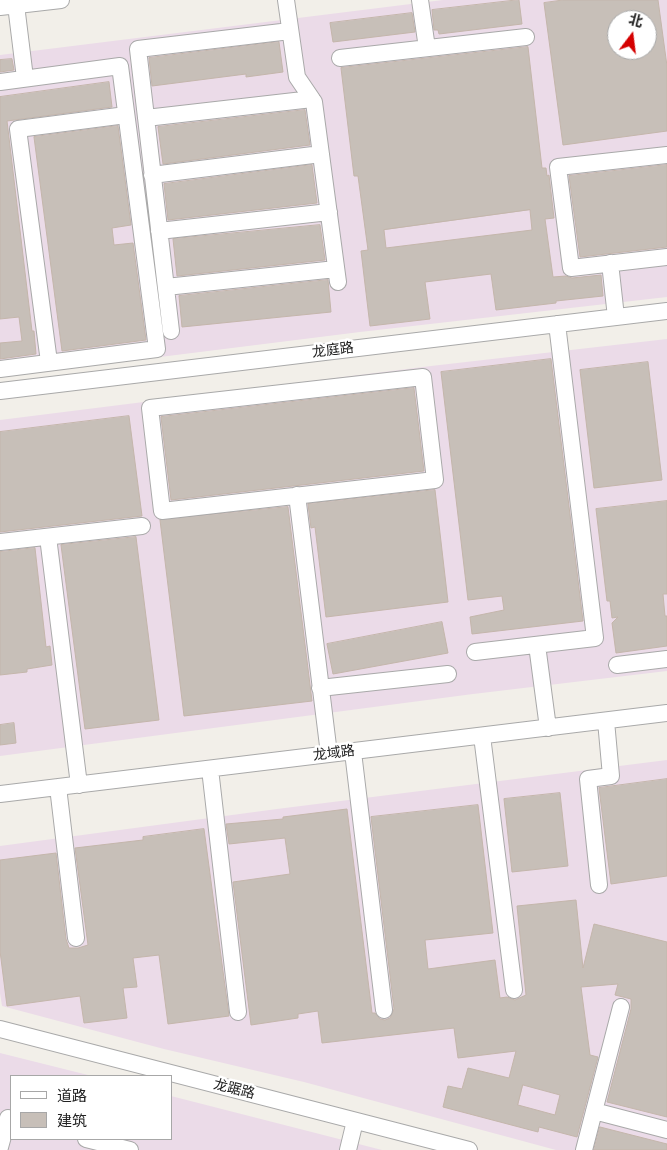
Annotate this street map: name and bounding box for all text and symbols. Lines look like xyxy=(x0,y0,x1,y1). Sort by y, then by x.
north arrow xyxy=(607,10,657,60)
text: 北 xyxy=(627,10,645,32)
street label: 龙庭路 xyxy=(311,340,355,362)
street label: 龙域路 xyxy=(312,743,356,765)
legend xyxy=(10,1075,172,1140)
street label: 龙踞路 xyxy=(212,1077,256,1103)
text: 道路 xyxy=(57,1086,87,1106)
text: 建筑 xyxy=(57,1111,87,1131)

